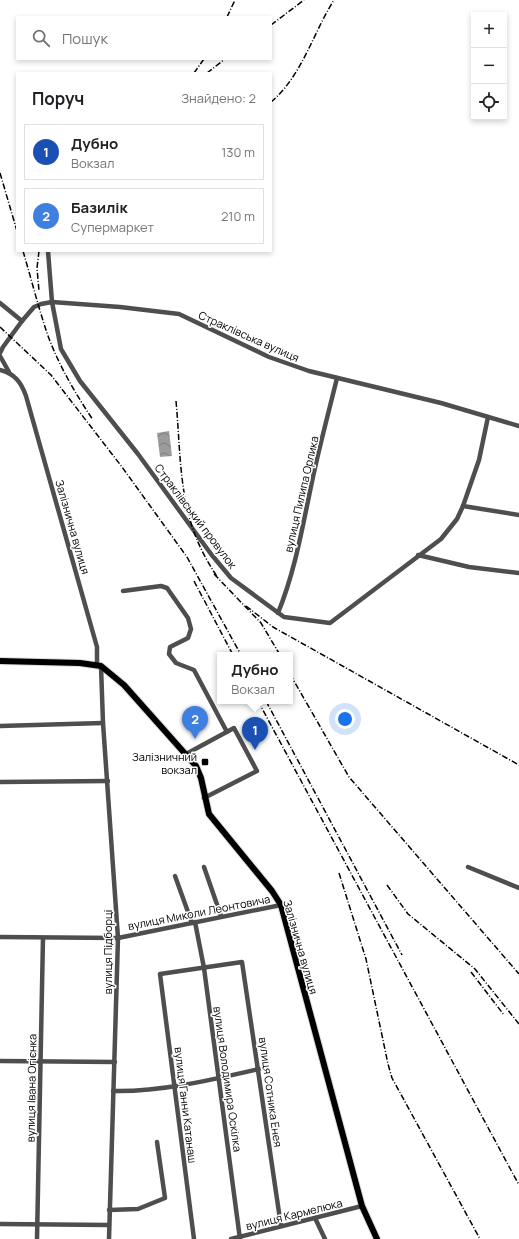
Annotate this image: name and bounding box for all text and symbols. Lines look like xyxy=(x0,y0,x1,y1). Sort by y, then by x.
map controls xyxy=(471,12,507,120)
button: + xyxy=(471,12,507,48)
search box xyxy=(16,16,272,60)
icon: search xyxy=(30,27,52,49)
text: Пошук xyxy=(62,28,108,49)
button: − xyxy=(471,48,507,84)
button: locate xyxy=(471,84,507,120)
text: Поруч xyxy=(32,87,84,110)
text: Знайдено: 2 xyxy=(181,89,256,107)
text: Дубно xyxy=(71,133,118,154)
text: 1 xyxy=(43,143,49,161)
text: 130 m xyxy=(221,143,255,161)
text: Вокзал xyxy=(71,154,114,172)
text: Базилік xyxy=(71,197,128,218)
text: 2 xyxy=(42,207,50,225)
text: 210 m xyxy=(221,207,255,225)
text: Супермаркет xyxy=(71,218,154,236)
street label: Страклівська вулиця xyxy=(196,307,302,365)
street label: вулиця Пилипа Орлика xyxy=(280,434,322,554)
street label: Страклівський провулок xyxy=(152,461,241,572)
street label: Залізнична вулиця xyxy=(52,478,94,576)
popup xyxy=(217,652,293,704)
text: Дубно xyxy=(231,659,279,680)
text: Вокзал xyxy=(231,680,275,698)
pin: 2 xyxy=(182,706,208,739)
your location xyxy=(335,709,355,729)
pin: 1 xyxy=(242,717,268,750)
place label: Залізничний вокзал xyxy=(132,749,197,777)
marker: Залізничний вокзал xyxy=(200,757,210,767)
street label: вулиця Миколи Леонтовича xyxy=(127,891,271,933)
street label: Залізнична вулиця xyxy=(280,898,322,996)
street label: вулиця Підборці xyxy=(100,910,115,994)
street label: вулиця Володимира Оскілка xyxy=(210,1005,246,1153)
street label: вулиця Івана Огієнка xyxy=(23,1034,39,1142)
street label: вулиця Сотника Енея xyxy=(256,1036,286,1148)
street label: вулиця Ганни Катанаш xyxy=(171,1046,201,1164)
street label: вулиця Кармелюка xyxy=(244,1195,344,1233)

